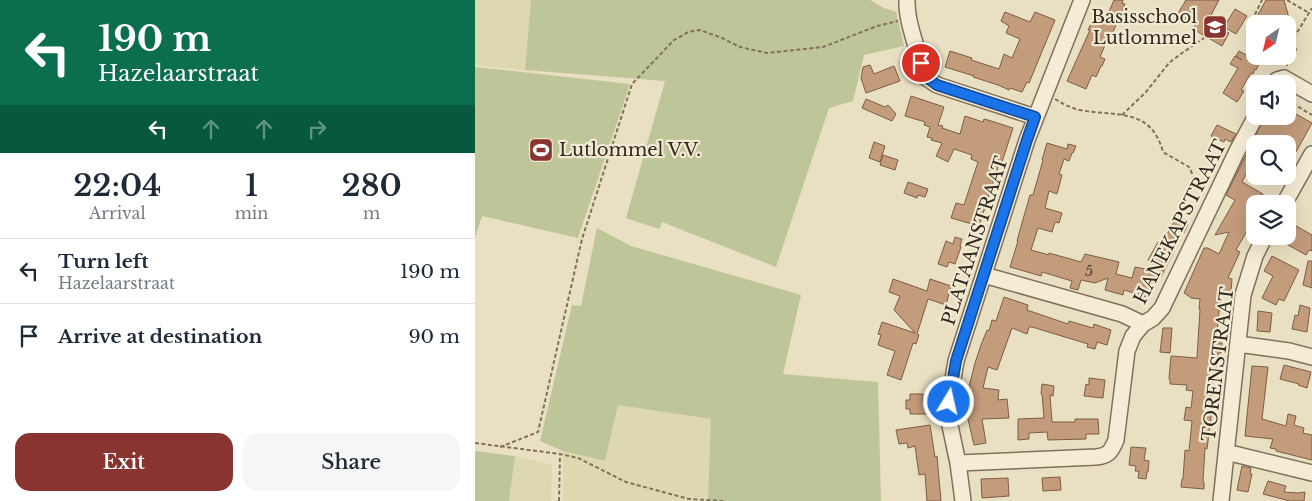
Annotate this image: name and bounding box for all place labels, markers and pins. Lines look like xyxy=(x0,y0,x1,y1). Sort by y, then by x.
place label: Basisschool Lutlommel xyxy=(1091,6,1197,49)
school or university icon: Basisschool Lutlommel xyxy=(1202,14,1228,40)
pin xyxy=(900,42,942,84)
sports icon: Lutlommel V.V. xyxy=(528,137,554,163)
place label: Lutlommel V.V. xyxy=(559,139,701,161)

